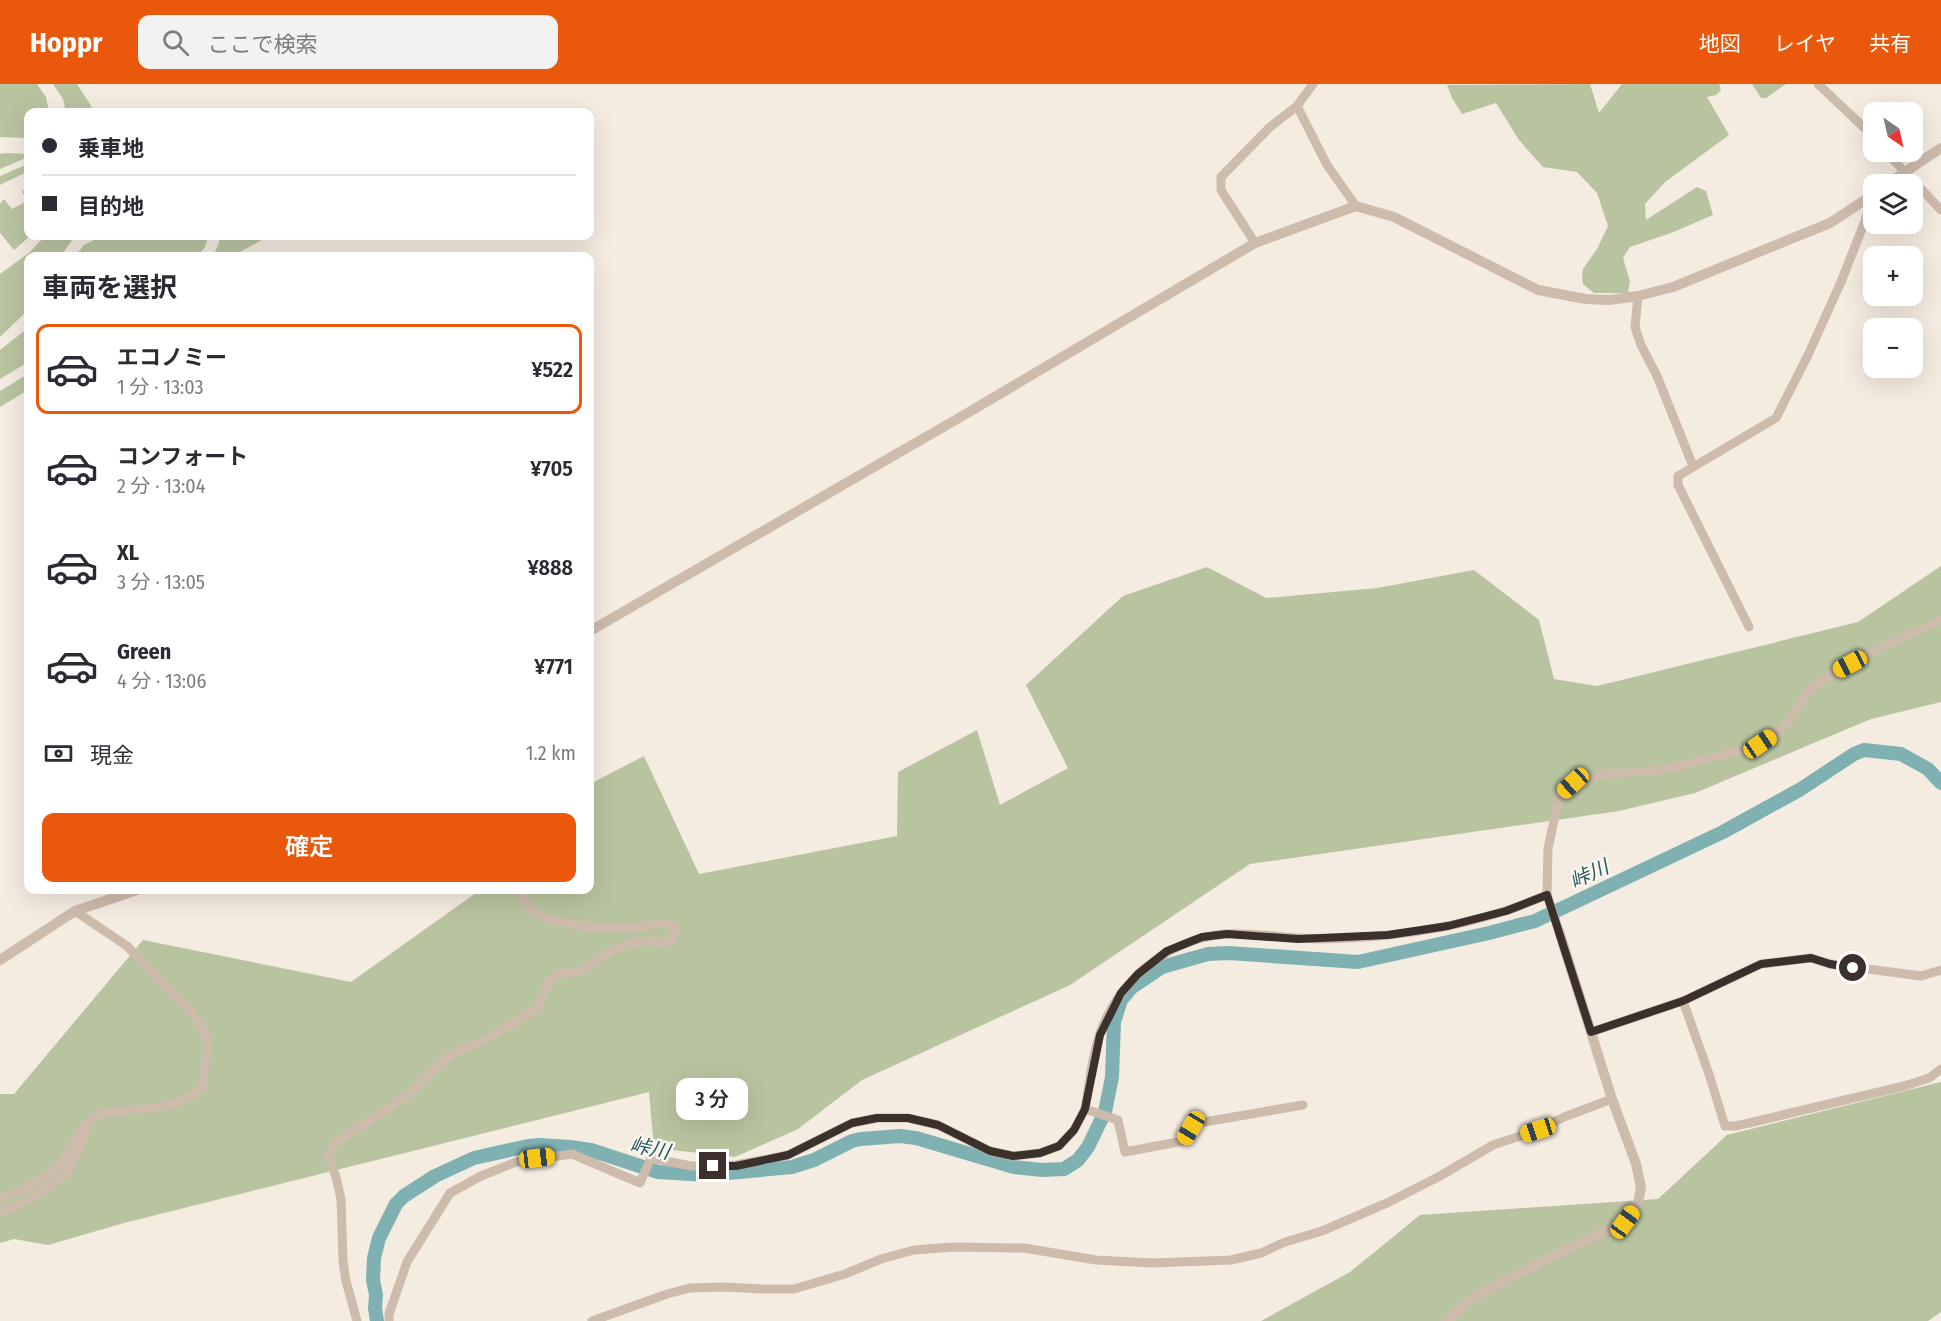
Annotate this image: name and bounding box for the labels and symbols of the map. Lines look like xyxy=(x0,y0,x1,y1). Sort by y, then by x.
north arrow xyxy=(1863,102,1923,162)
car xyxy=(1830,648,1870,680)
car xyxy=(1740,726,1780,762)
car xyxy=(1554,764,1592,802)
water label: 峠川 xyxy=(1566,854,1614,893)
route start xyxy=(1839,954,1866,981)
callout: 3 分 xyxy=(677,1079,749,1121)
car xyxy=(1174,1108,1208,1148)
car xyxy=(1518,1116,1558,1144)
water label: 峠川 xyxy=(628,1132,674,1164)
car xyxy=(518,1147,556,1169)
route end xyxy=(699,1152,726,1179)
car xyxy=(1607,1202,1643,1242)

